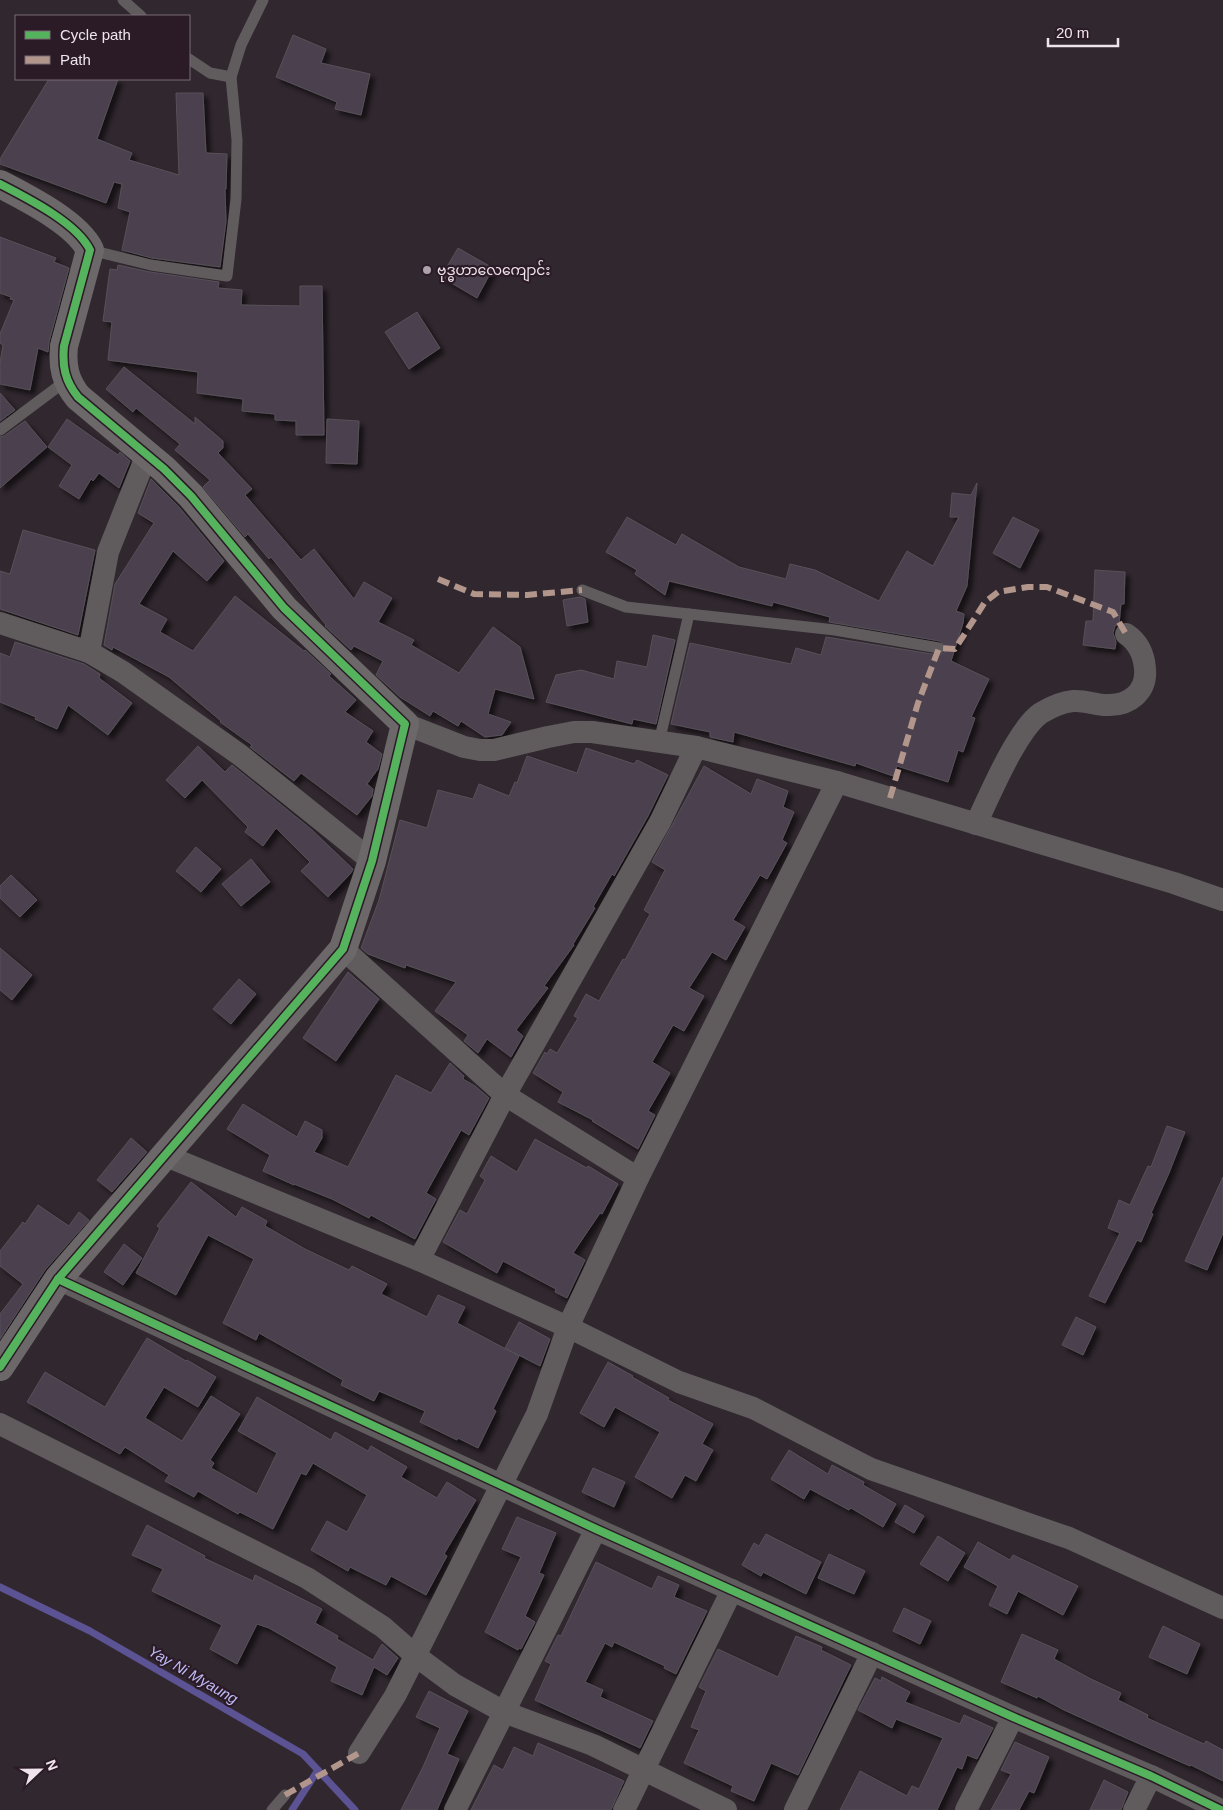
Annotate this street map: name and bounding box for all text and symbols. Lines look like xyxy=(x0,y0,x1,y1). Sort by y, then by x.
legend xyxy=(15,15,190,80)
scale bar xyxy=(1048,15,1118,47)
text: 20 m xyxy=(1056,24,1089,41)
text: Cycle path xyxy=(60,26,131,43)
text: Path xyxy=(60,51,91,68)
place label: ဗုဒ္ဓဟာလေကျောင်း xyxy=(437,260,550,282)
marker: ဗုဒ္ဓဟာလေကျောင်း xyxy=(421,264,433,276)
water label: Yay Ni Myaung xyxy=(145,1642,242,1707)
north arrow xyxy=(15,1745,65,1795)
text: N xyxy=(43,1757,61,1773)

